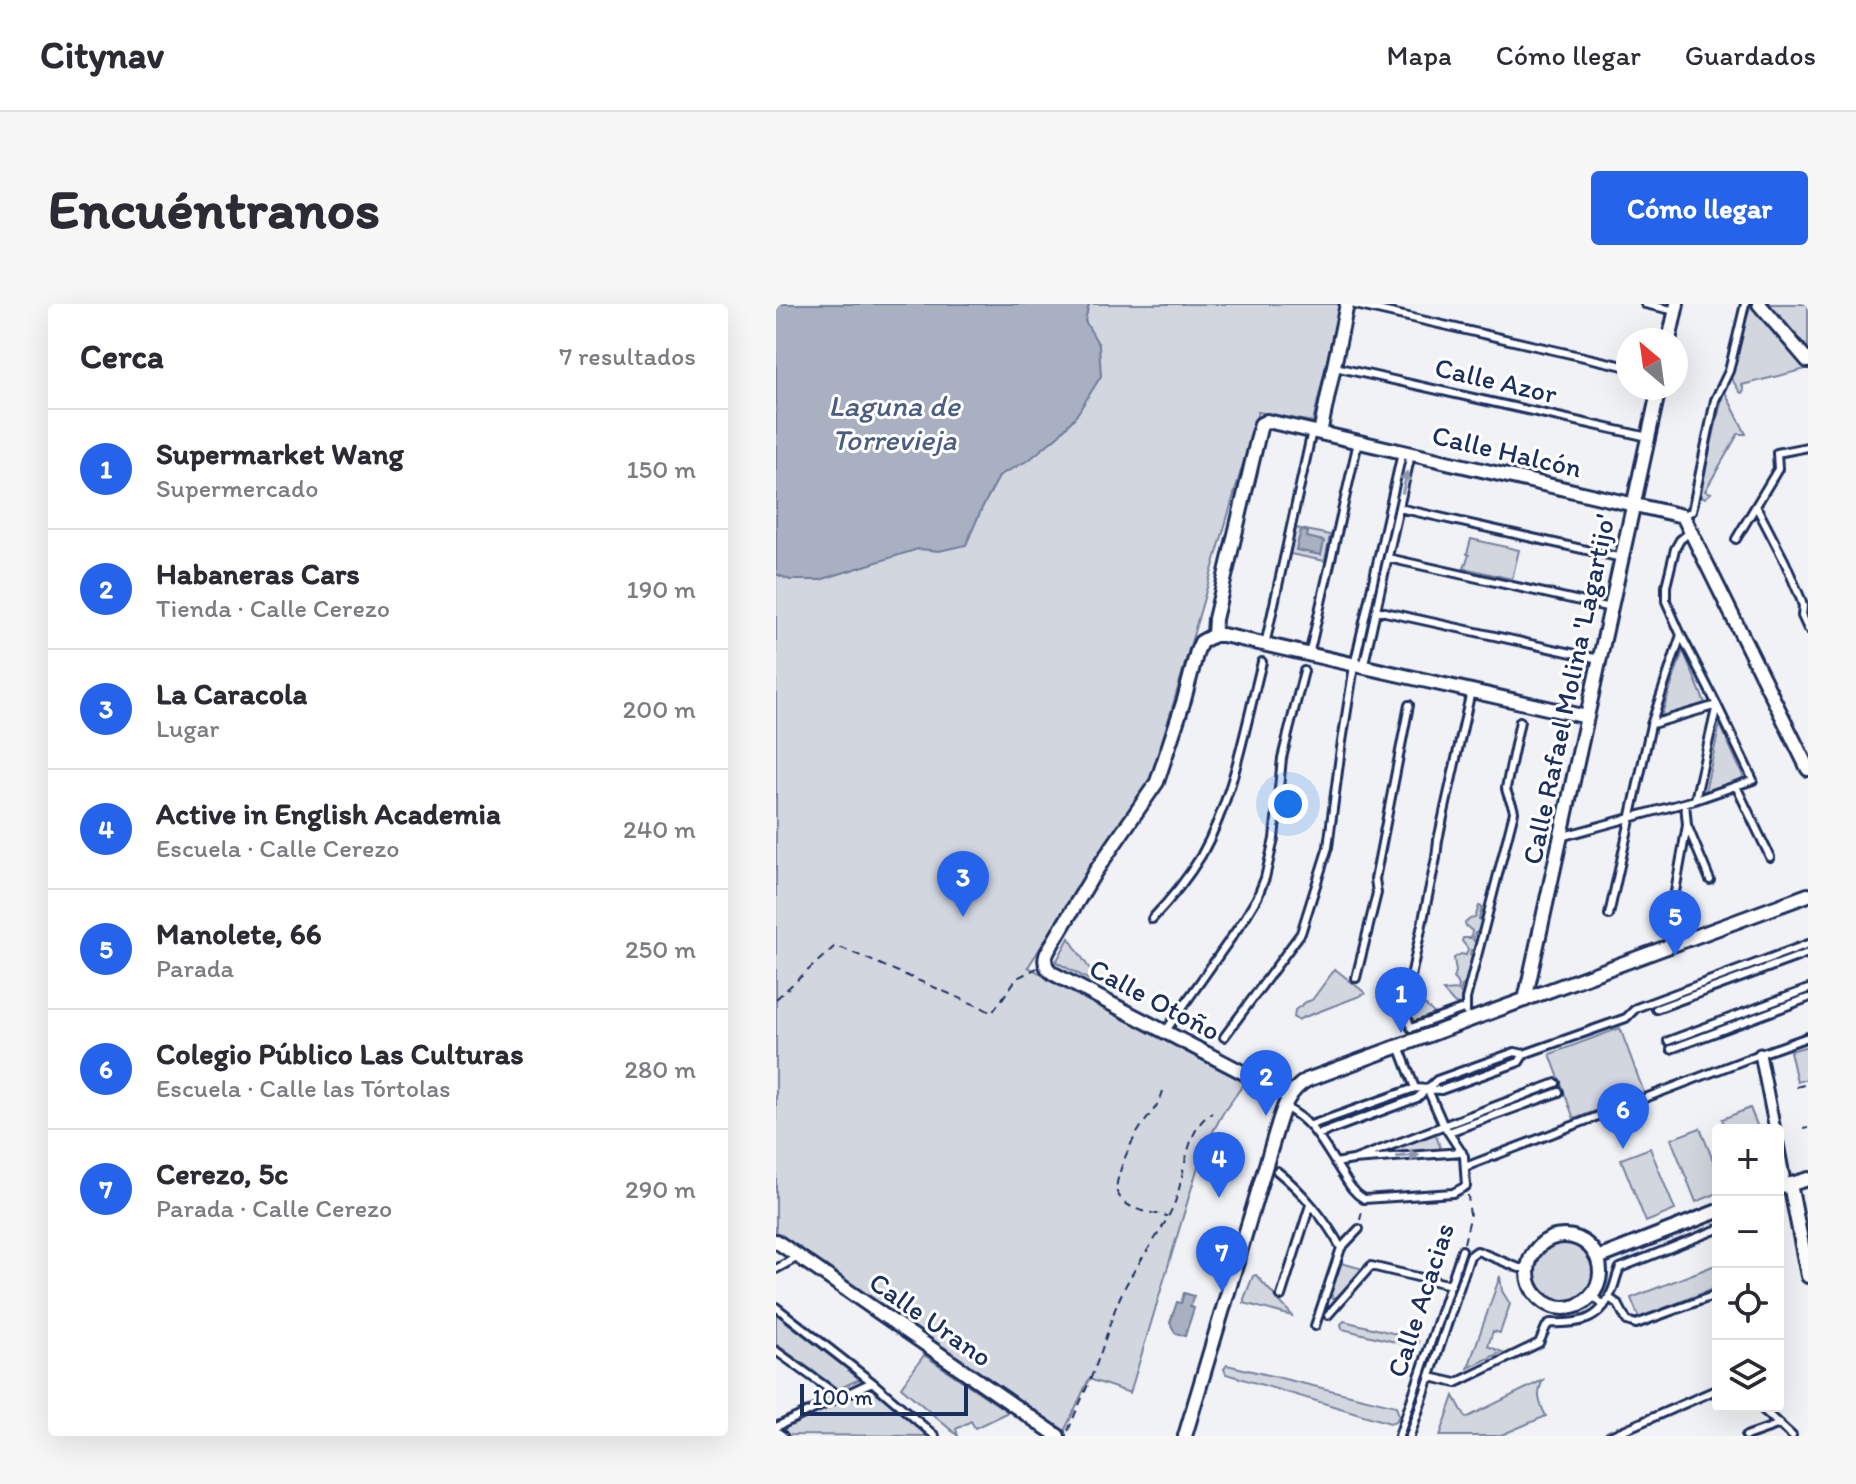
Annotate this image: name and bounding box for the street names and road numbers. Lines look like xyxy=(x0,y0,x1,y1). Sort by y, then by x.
street label: Calle Azor xyxy=(1432,349,1560,411)
street label: Calle Halcón xyxy=(1429,417,1585,485)
street label: Calle Rafael Molina 'Lagartijo' xyxy=(1514,511,1622,867)
street label: Calle Otoño xyxy=(1084,950,1226,1048)
street label: Calle Acacias xyxy=(1379,1219,1461,1381)
street label: Calle Urano xyxy=(863,1264,999,1374)

